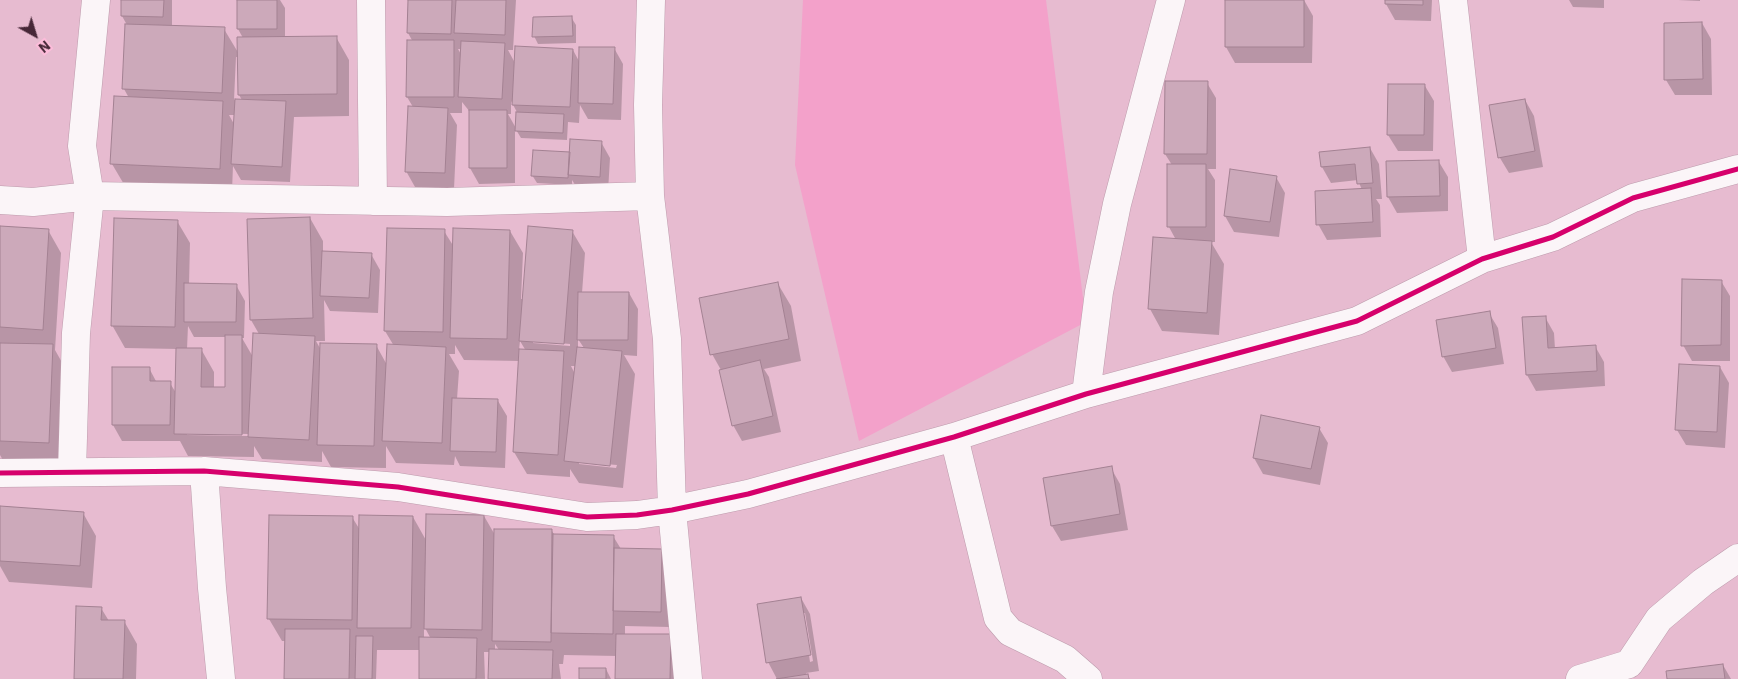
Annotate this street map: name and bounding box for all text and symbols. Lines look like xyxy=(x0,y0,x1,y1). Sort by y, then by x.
north arrow xyxy=(10,10,60,60)
text: N xyxy=(35,36,54,57)

